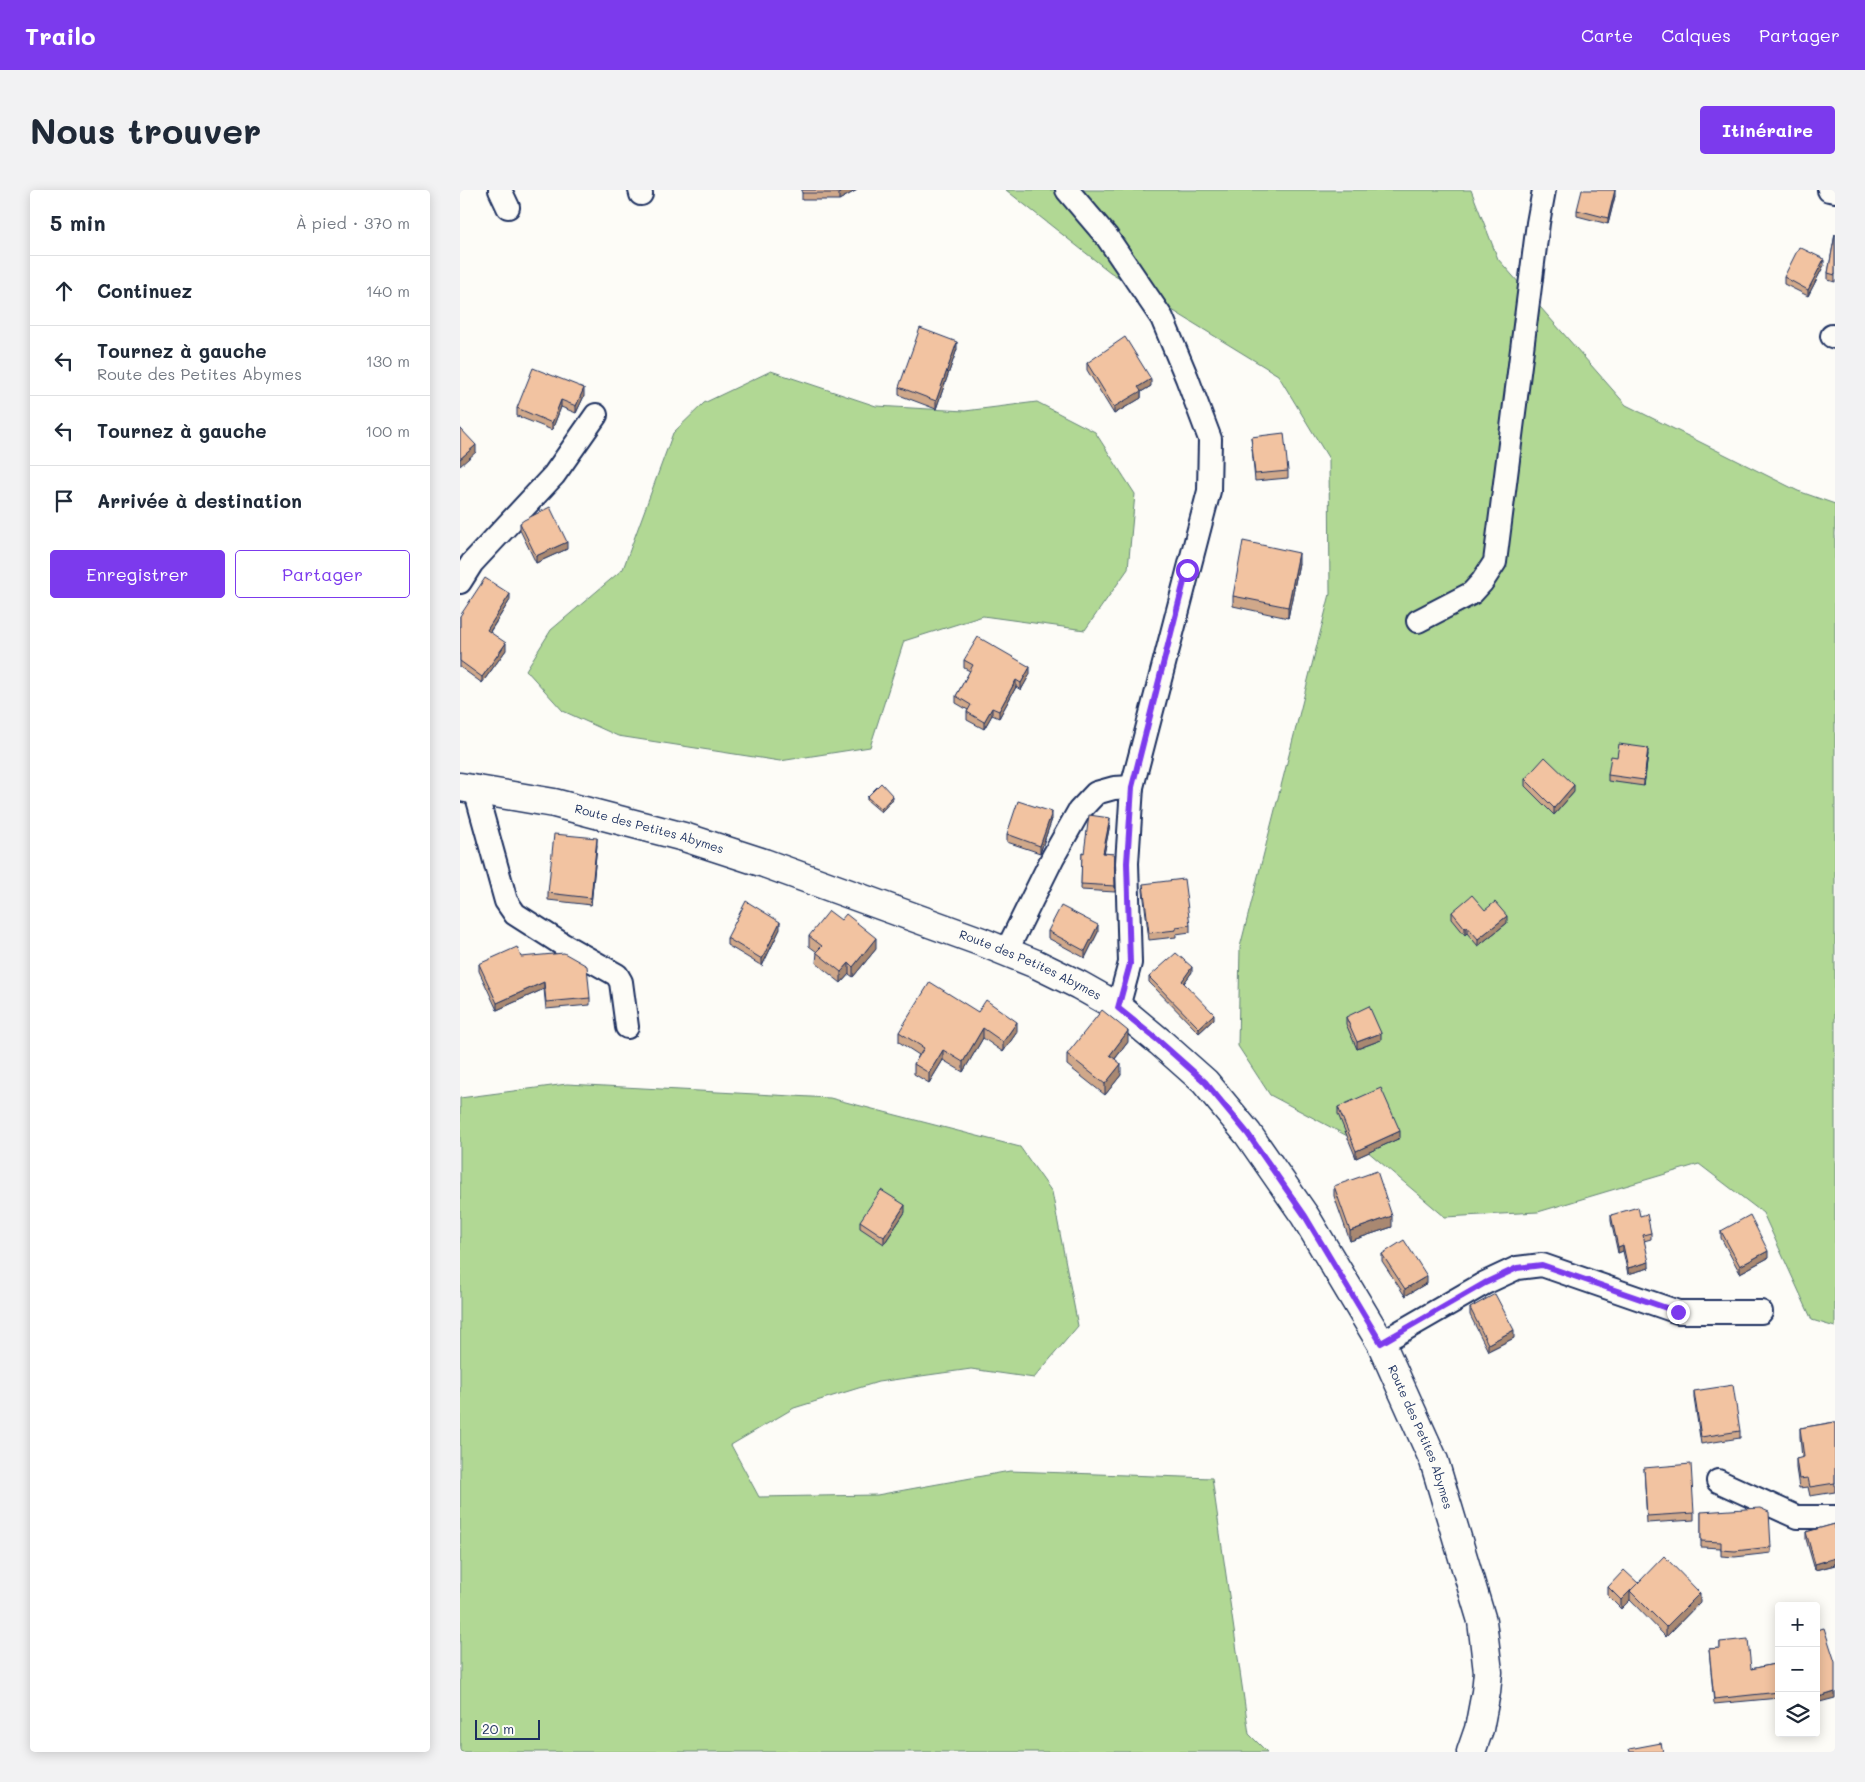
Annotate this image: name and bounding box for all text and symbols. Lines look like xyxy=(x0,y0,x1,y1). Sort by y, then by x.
text: Trailo xyxy=(25,20,96,51)
text: Carte xyxy=(1581,23,1633,47)
text: Calques xyxy=(1661,23,1731,47)
text: Partager xyxy=(1759,23,1840,47)
button: Itinéraire xyxy=(1700,106,1835,154)
text: Nous trouver xyxy=(30,107,261,153)
text: 5 min xyxy=(50,209,106,236)
text: À pied · 370 m xyxy=(296,212,410,233)
icon: ahead xyxy=(50,277,78,305)
text: Continuez xyxy=(97,278,192,303)
text: 140 m xyxy=(366,280,410,301)
text: Tournez à gauche xyxy=(97,338,266,363)
icon: left xyxy=(50,347,78,375)
text: 130 m xyxy=(366,350,410,371)
text: Route des Petites Abymes xyxy=(97,363,302,384)
icon: left xyxy=(50,417,78,445)
text: Tournez à gauche xyxy=(97,418,266,443)
text: 100 m xyxy=(365,420,410,441)
icon: arrive xyxy=(50,487,78,515)
text: Arrivée à destination xyxy=(97,488,302,513)
button: Enregistrer xyxy=(50,550,225,598)
button: Partager xyxy=(235,550,410,598)
route start xyxy=(1176,559,1199,582)
street label: Route des Petites Abymes xyxy=(573,800,726,856)
street label: Route des Petites Abymes xyxy=(957,925,1105,1003)
route end xyxy=(1667,1301,1690,1324)
street label: Route des Petites Abymes xyxy=(1385,1362,1457,1511)
map controls xyxy=(1775,1602,1820,1737)
button: + xyxy=(1775,1602,1820,1647)
button: − xyxy=(1775,1647,1820,1692)
button: layers xyxy=(1775,1692,1820,1737)
scale bar xyxy=(475,1717,540,1740)
text: 20 m xyxy=(482,1719,514,1738)

